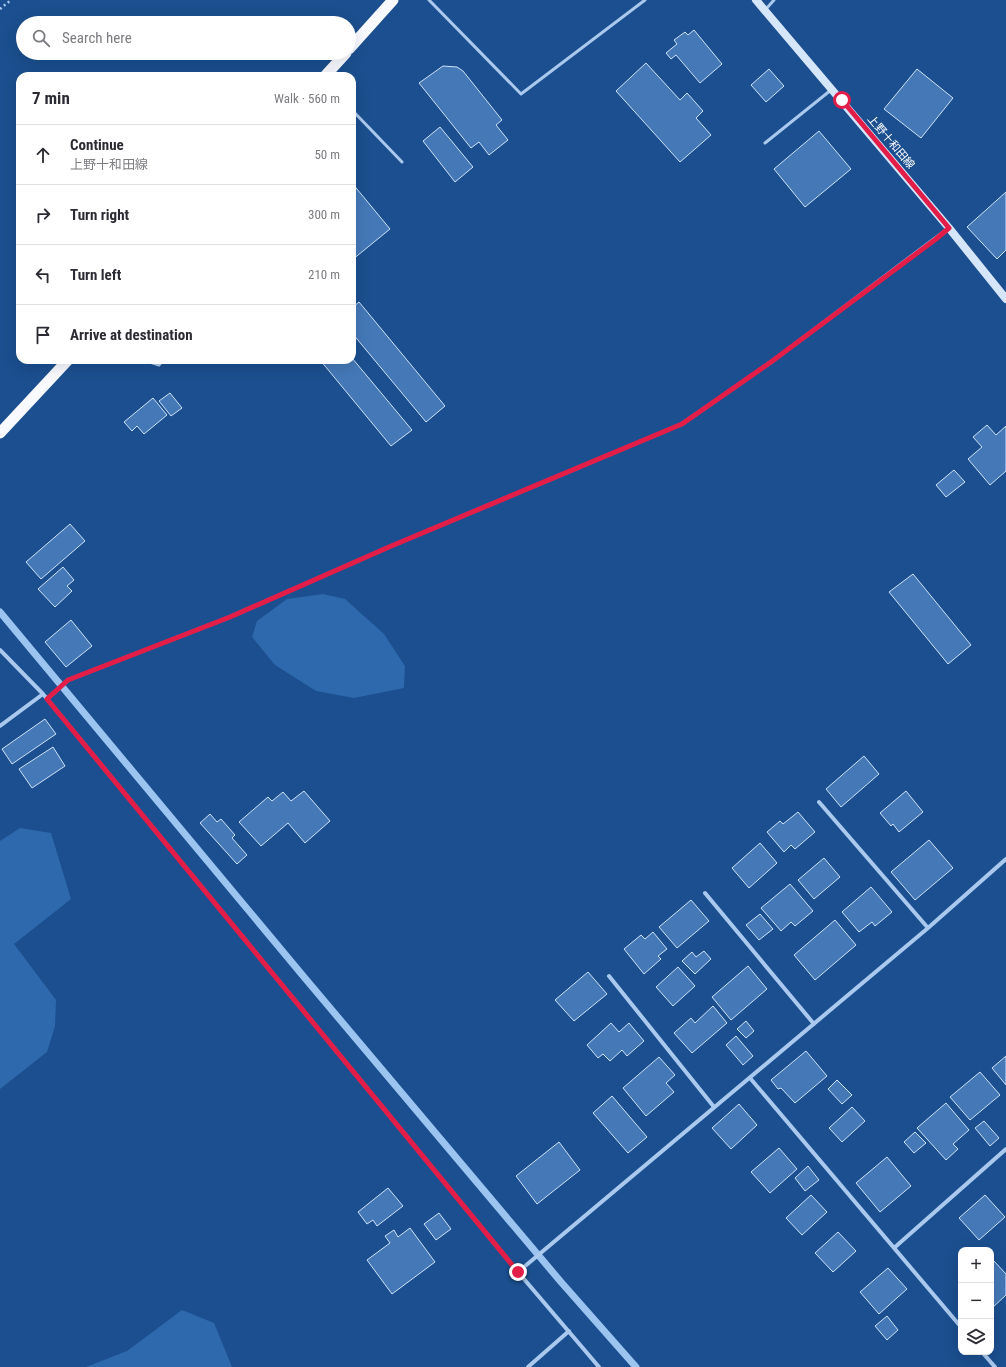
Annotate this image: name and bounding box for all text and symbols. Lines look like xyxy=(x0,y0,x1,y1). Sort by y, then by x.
search box xyxy=(16,16,356,60)
icon: search xyxy=(30,27,52,49)
text: Search here xyxy=(62,29,132,47)
text: 7 min xyxy=(32,88,70,108)
text: Walk · 560 m xyxy=(274,91,340,106)
route start xyxy=(833,91,851,109)
street label: 上野十和田線 xyxy=(865,113,917,171)
text: Continue xyxy=(70,136,124,154)
icon: ahead xyxy=(32,144,54,166)
text: 50 m xyxy=(314,147,340,162)
text: 上野十和田線 xyxy=(70,157,148,172)
icon: right xyxy=(32,204,54,226)
text: Turn right xyxy=(70,206,129,224)
text: 300 m xyxy=(308,207,340,222)
icon: left xyxy=(32,264,54,286)
text: Turn left xyxy=(70,266,121,284)
text: 210 m xyxy=(308,267,340,282)
icon: arrive xyxy=(32,324,54,346)
text: Arrive at destination xyxy=(70,326,193,344)
map controls xyxy=(958,1247,994,1355)
button: + xyxy=(958,1247,994,1283)
route end xyxy=(509,1263,527,1281)
button: − xyxy=(958,1283,994,1319)
button: layers xyxy=(958,1319,994,1355)

